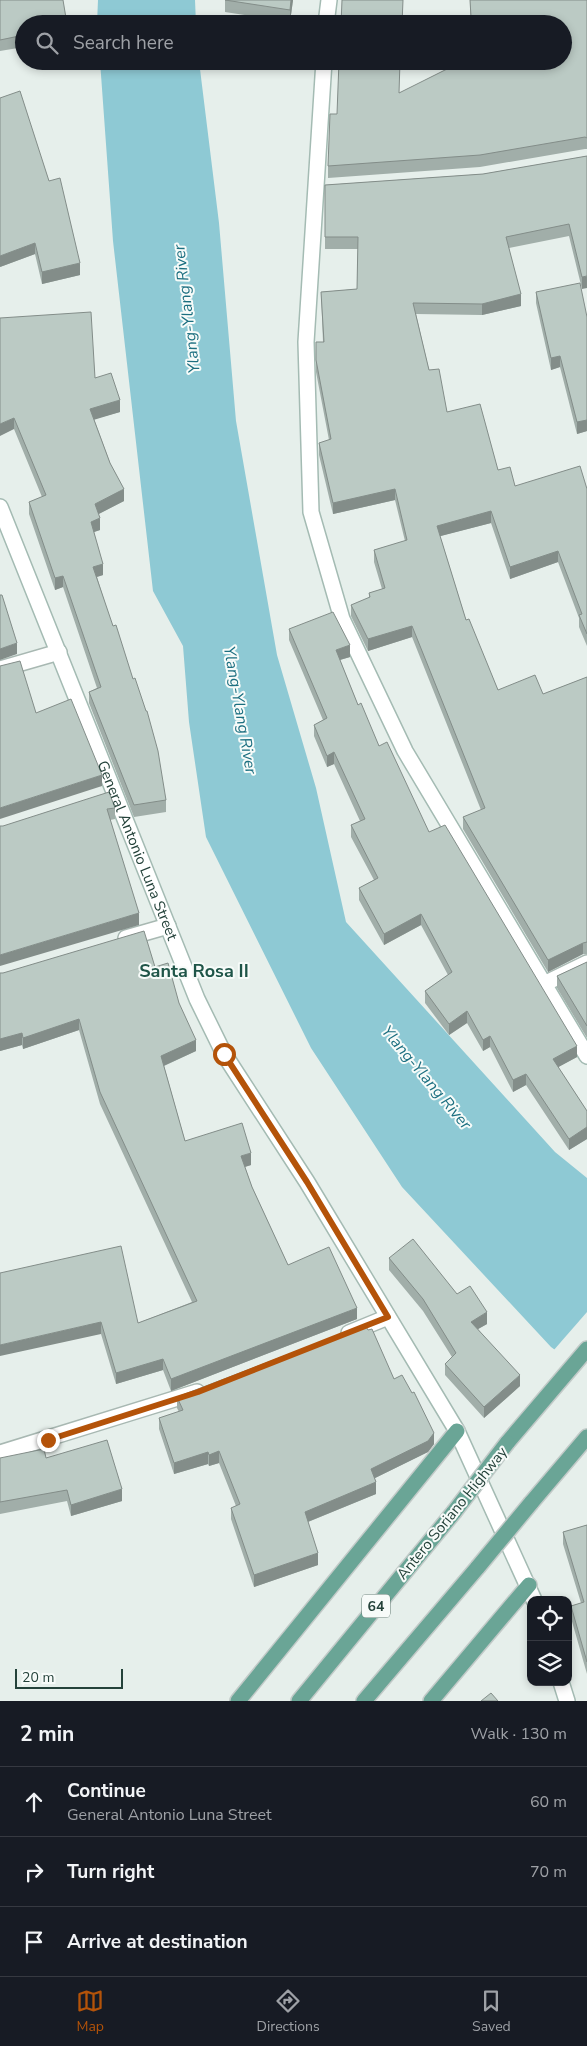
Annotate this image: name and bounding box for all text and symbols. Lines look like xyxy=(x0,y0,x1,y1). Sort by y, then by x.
search box xyxy=(15,15,572,70)
icon: search xyxy=(33,29,61,57)
text: Search here xyxy=(73,30,174,56)
water label: Ylang-Ylang River xyxy=(168,242,206,374)
water label: Ylang-Ylang River xyxy=(218,645,262,777)
street label: General Antonio Luna Street xyxy=(93,758,183,944)
district label: Santa Rosa II xyxy=(139,959,249,983)
water label: Ylang-Ylang River xyxy=(376,1021,477,1135)
route start xyxy=(213,1043,236,1066)
route end xyxy=(37,1429,60,1452)
street label: Antero Soriano Highway xyxy=(392,1442,512,1584)
road number: 64 xyxy=(362,1594,390,1618)
map controls xyxy=(527,1596,572,1686)
button: locate xyxy=(527,1596,572,1641)
button: layers xyxy=(527,1641,572,1686)
scale bar xyxy=(15,1666,122,1689)
text: 20 m xyxy=(22,1668,54,1687)
text: 2 min xyxy=(20,1720,74,1748)
text: Walk · 130 m xyxy=(471,1723,567,1745)
text: Continue xyxy=(67,1778,146,1804)
icon: ahead xyxy=(20,1788,48,1816)
text: 60 m xyxy=(530,1791,567,1813)
text: General Antonio Luna Street xyxy=(67,1804,272,1826)
icon: right xyxy=(20,1858,48,1886)
text: Turn right xyxy=(67,1859,154,1885)
text: 70 m xyxy=(530,1861,567,1883)
icon: arrive xyxy=(20,1928,48,1956)
text: Arrive at destination xyxy=(67,1929,248,1955)
tab: Map xyxy=(76,1987,104,2036)
tab: Directions xyxy=(257,1987,320,2036)
tab: Saved xyxy=(472,1987,511,2036)

